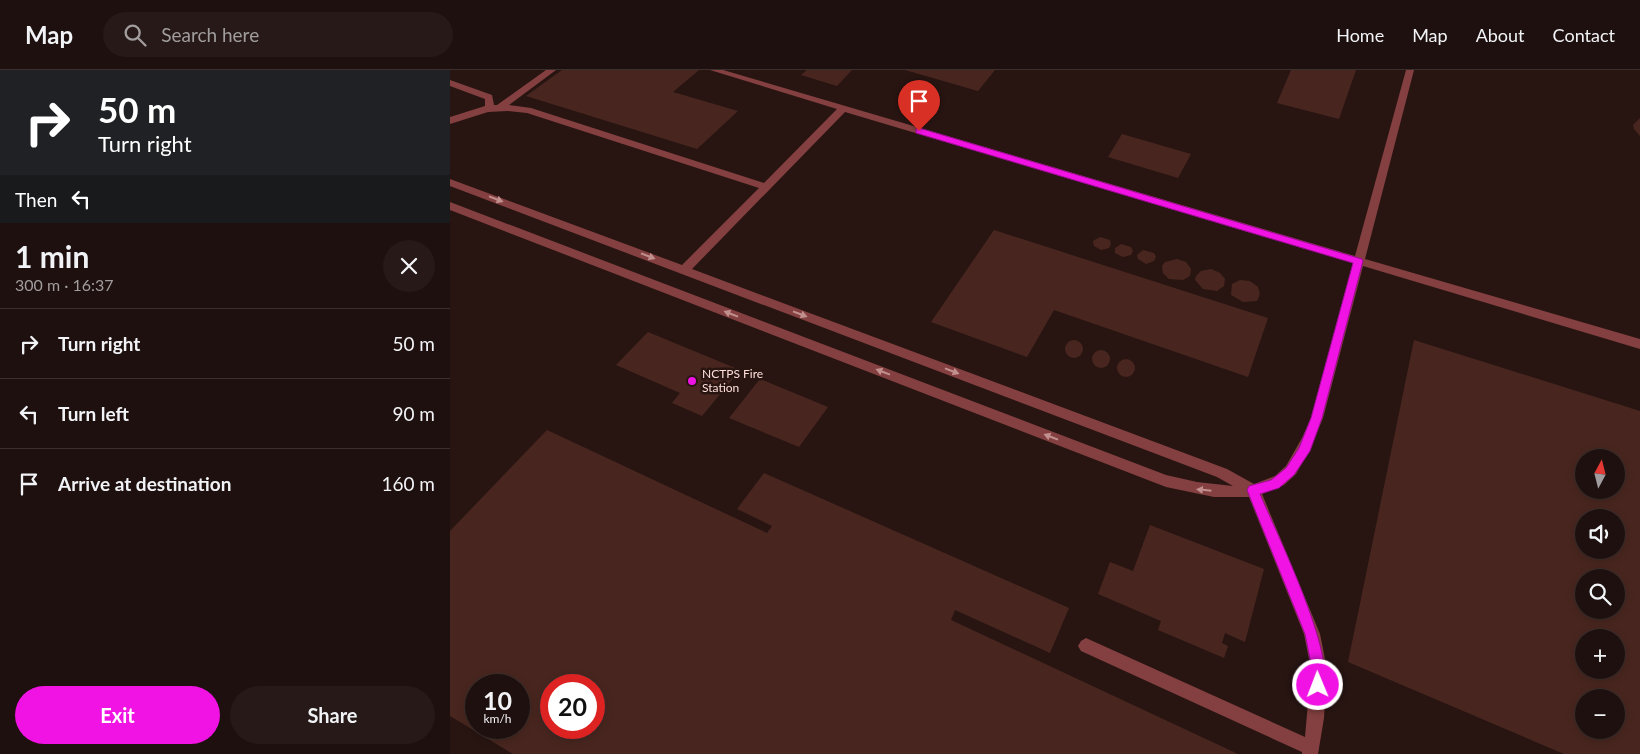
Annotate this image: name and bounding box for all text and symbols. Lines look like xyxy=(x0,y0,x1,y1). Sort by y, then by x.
search box xyxy=(103,12,453,57)
text: Map xyxy=(25,20,73,49)
icon: search xyxy=(121,21,149,49)
text: Search here xyxy=(161,23,259,46)
text: Home xyxy=(1336,24,1384,46)
text: Map xyxy=(1412,24,1448,46)
text: About xyxy=(1476,24,1525,46)
text: Contact xyxy=(1553,24,1615,46)
pin xyxy=(898,80,940,131)
icon: arrive xyxy=(905,87,933,115)
text: 50 m xyxy=(98,88,176,130)
icon: right xyxy=(15,90,80,155)
text: Turn right xyxy=(98,130,192,157)
icon: left xyxy=(67,185,95,213)
text: Then xyxy=(15,188,57,211)
one-way arrow xyxy=(488,196,503,203)
text: 1 min xyxy=(15,238,89,274)
button: close xyxy=(383,240,435,292)
one-way arrow xyxy=(641,252,656,260)
text: 300 m · 16:37 xyxy=(15,275,114,294)
one-way arrow xyxy=(723,310,738,318)
one-way arrow xyxy=(793,310,807,318)
icon: right xyxy=(15,330,43,358)
text: Turn right xyxy=(58,332,140,355)
text: 50 m xyxy=(392,332,435,355)
place label: NCTPS Fire Station xyxy=(702,366,763,395)
one-way arrow xyxy=(945,367,960,375)
one-way arrow xyxy=(875,368,890,376)
marker: NCTPS Fire Station xyxy=(686,375,698,387)
icon: left xyxy=(15,400,43,428)
text: Turn left xyxy=(58,402,129,425)
text: 90 m xyxy=(392,402,435,425)
one-way arrow xyxy=(1043,433,1058,441)
north arrow xyxy=(1575,449,1625,499)
map controls xyxy=(1575,449,1625,739)
icon: arrive xyxy=(15,470,43,498)
text: Arrive at destination xyxy=(58,472,231,495)
text: 160 m xyxy=(381,472,435,495)
one-way arrow xyxy=(1196,486,1212,494)
button: sound xyxy=(1575,509,1625,559)
button: search xyxy=(1575,569,1625,619)
button: + xyxy=(1575,629,1625,679)
position arrow xyxy=(1291,658,1343,710)
speed limit sign: 20 xyxy=(540,674,605,739)
text: 10 xyxy=(483,685,512,715)
button: Exit xyxy=(15,686,220,744)
button: Share xyxy=(230,686,435,744)
button: − xyxy=(1575,689,1625,739)
text: km/h xyxy=(483,711,512,726)

